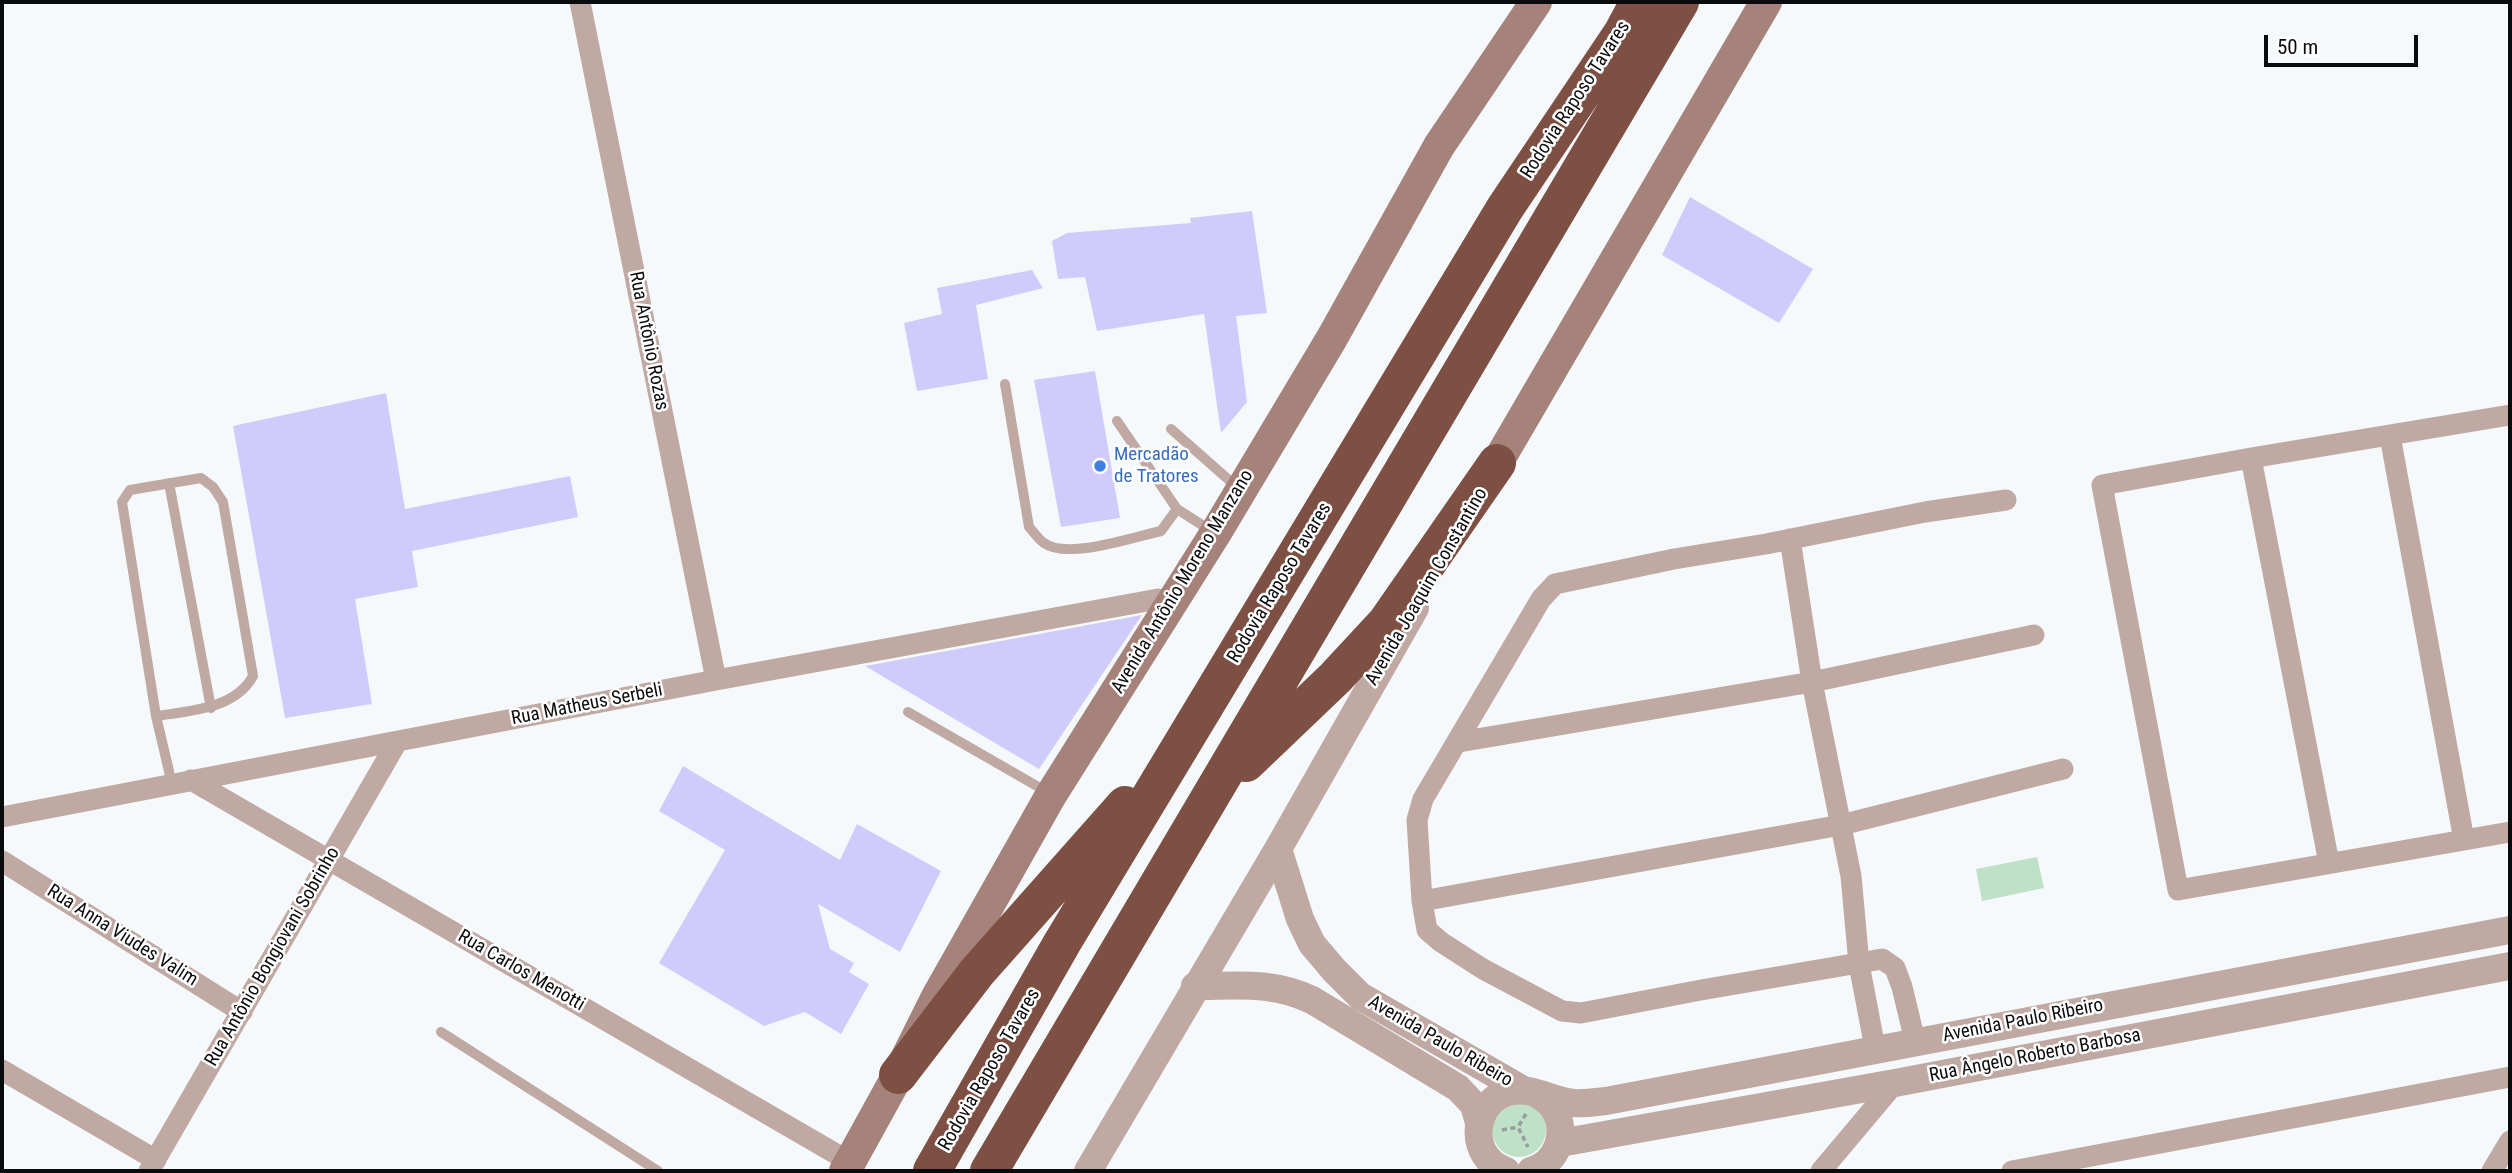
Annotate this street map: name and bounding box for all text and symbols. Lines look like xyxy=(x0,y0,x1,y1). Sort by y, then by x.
street label: Rodovia Raposo Tavares xyxy=(1517,17,1635,183)
scale bar xyxy=(2267,21,2421,65)
text: 50 m xyxy=(2277,35,2318,59)
street label: Rua Antônio Rozas xyxy=(623,270,673,412)
place label: Mercadão de Tratores xyxy=(1114,444,1199,488)
marker: Mercadão de Tratores xyxy=(1092,458,1108,474)
street label: Avenida Antônio Moreno Manzano xyxy=(1107,466,1259,698)
street label: Avenida Joaquim Constantino xyxy=(1361,484,1493,690)
street label: Rodovia Raposo Tavares xyxy=(1223,499,1337,667)
street label: Rua Matheus Serbeli xyxy=(509,679,665,731)
street label: Rua Antônio Bongiovani Sobrinho xyxy=(201,843,345,1071)
street label: Rua Anna Viudes Valim xyxy=(42,880,202,992)
street label: Rua Carlos Menotti xyxy=(453,925,589,1017)
street label: Rodovia Raposo Tavares xyxy=(934,985,1046,1155)
street label: Avenida Paulo Ribeiro xyxy=(1364,991,1516,1093)
street label: Avenida Paulo Ribeiro xyxy=(1941,994,2105,1048)
street label: Rua Ângelo Roberto Barbosa xyxy=(1927,1024,2143,1088)

